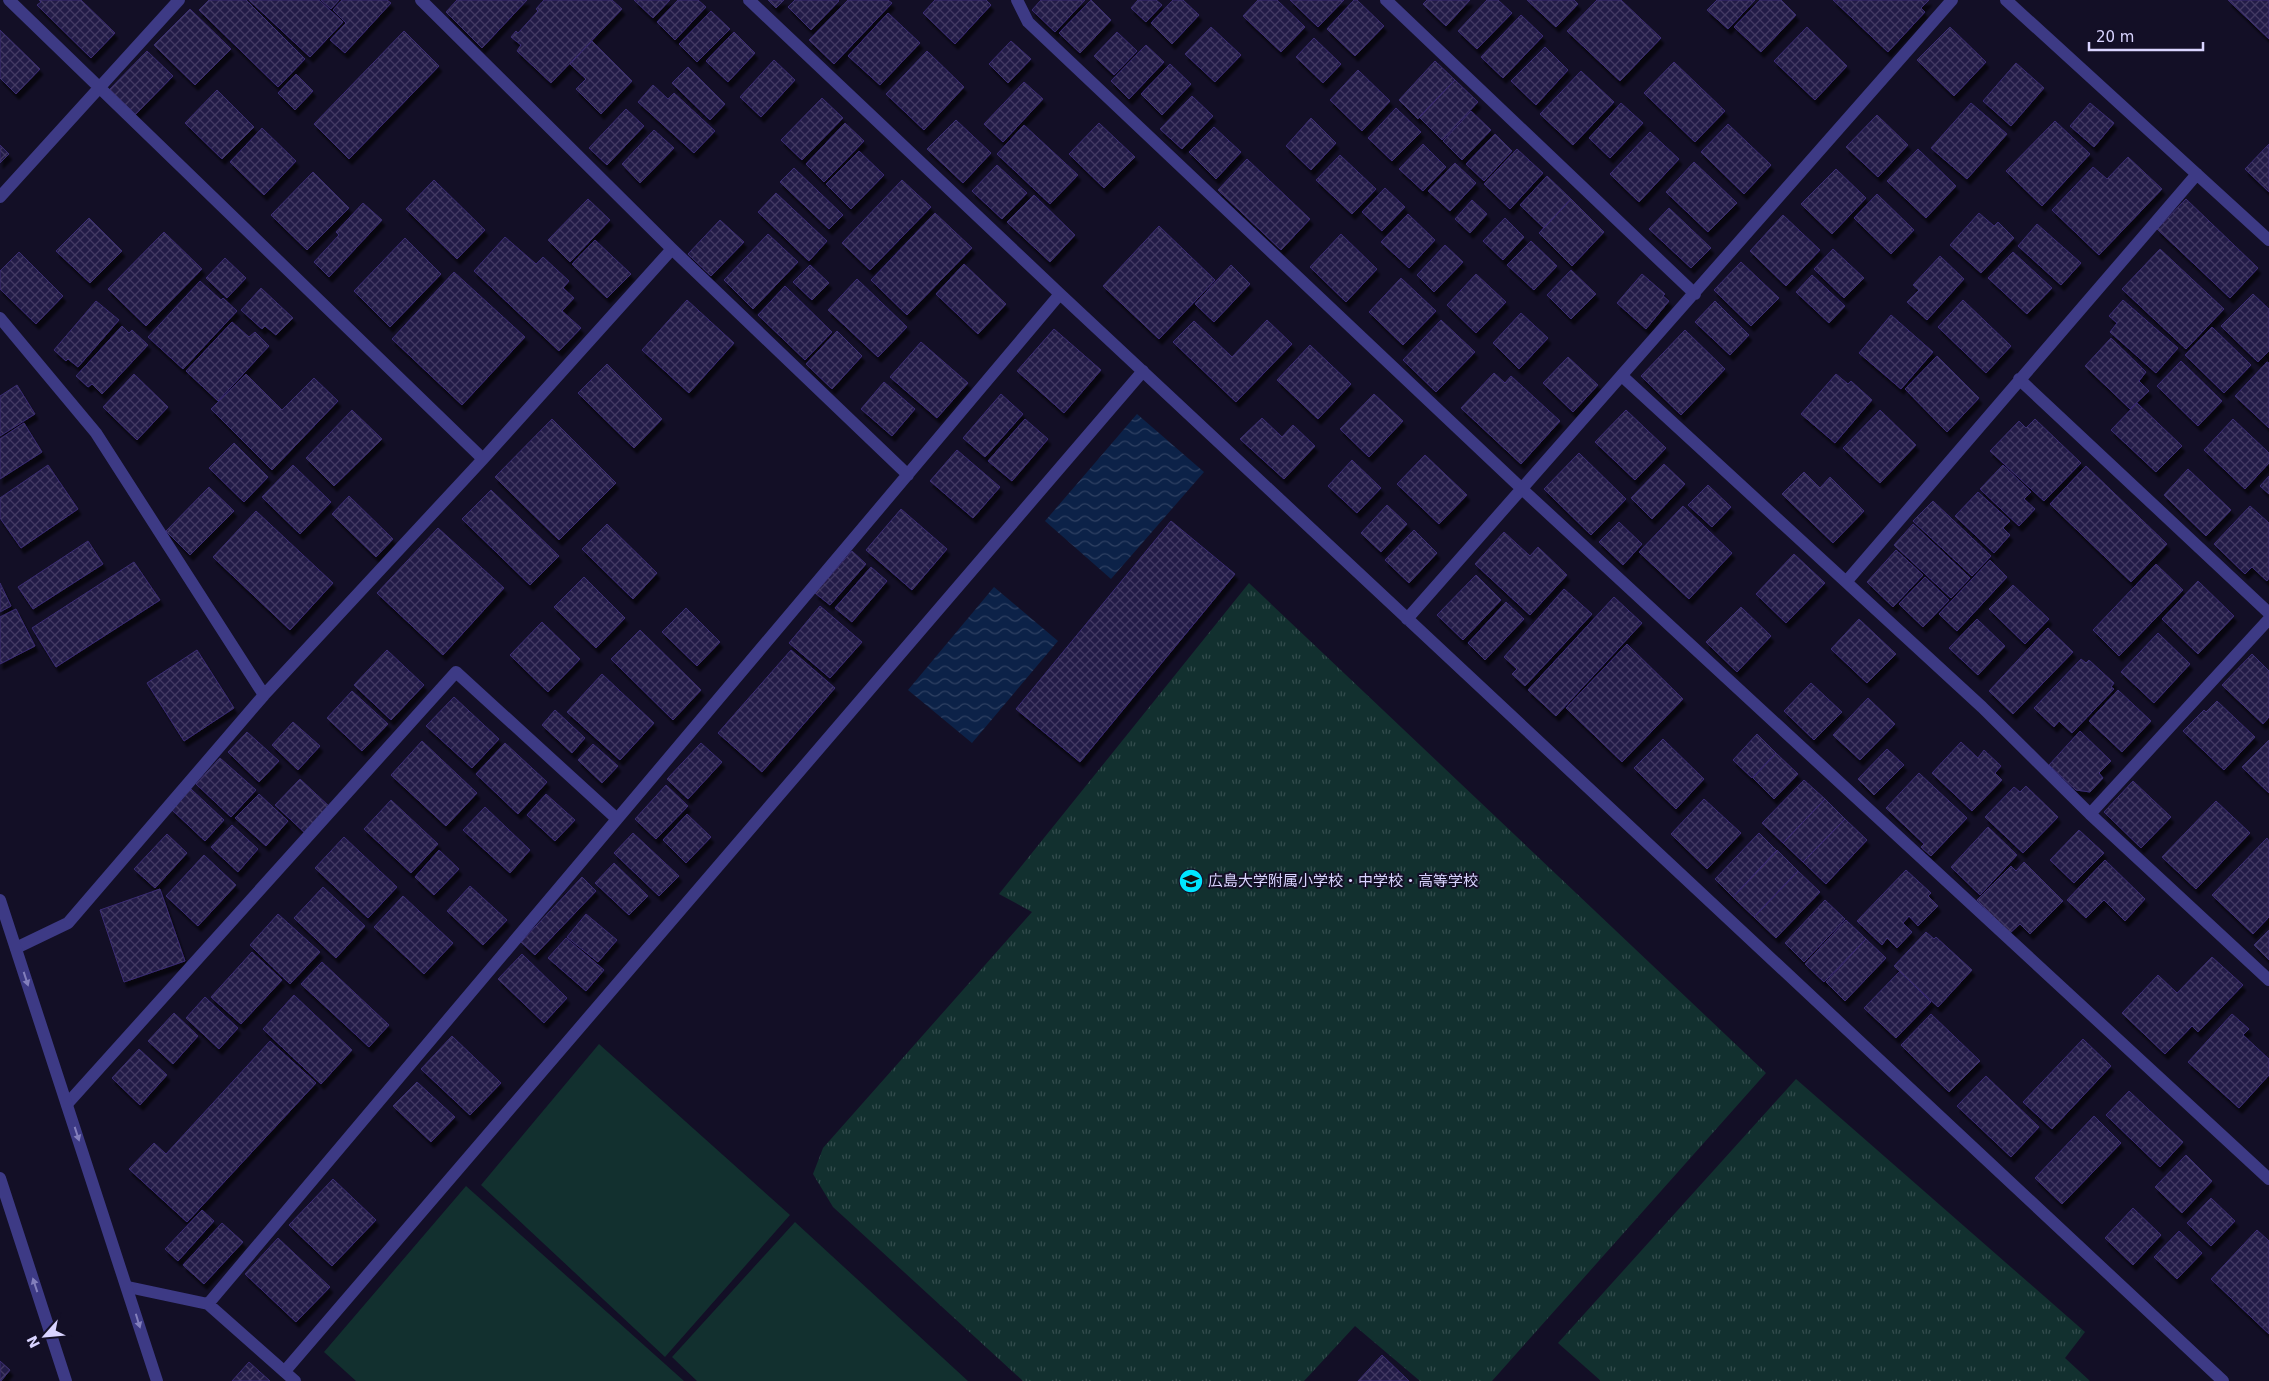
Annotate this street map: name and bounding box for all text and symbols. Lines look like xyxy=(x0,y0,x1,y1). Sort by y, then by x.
scale bar xyxy=(2089,20,2203,52)
text: 20 m xyxy=(2096,28,2134,46)
school or university icon: 広島大学附属小学校・中学校・高等学校 xyxy=(1178,868,1204,894)
place label: 広島大学附属小学校・中学校・高等学校 xyxy=(1208,872,1478,890)
one-way arrow xyxy=(23,972,31,987)
one-way arrow xyxy=(74,1126,81,1141)
one-way arrow xyxy=(30,1277,38,1292)
north arrow xyxy=(20,1311,70,1361)
one-way arrow xyxy=(135,1314,143,1329)
text: N xyxy=(24,1333,43,1351)

